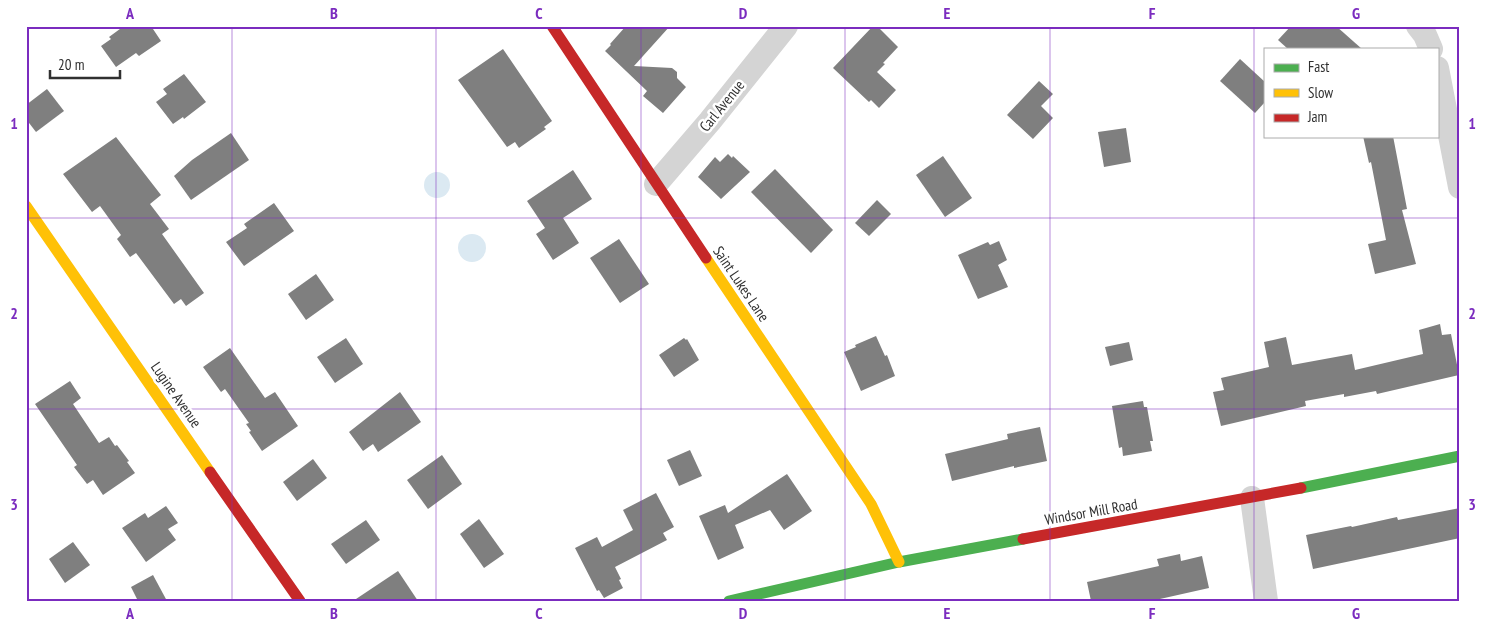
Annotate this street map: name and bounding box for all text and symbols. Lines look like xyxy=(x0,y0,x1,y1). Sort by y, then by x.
text: A xyxy=(125,3,135,23)
text: B xyxy=(330,3,338,23)
text: C xyxy=(535,3,543,23)
text: D xyxy=(739,3,748,23)
text: E xyxy=(944,3,951,23)
text: F xyxy=(1149,3,1156,23)
text: G xyxy=(1352,3,1360,23)
scale bar xyxy=(50,48,120,80)
legend xyxy=(1264,48,1438,138)
text: 20 m xyxy=(58,55,84,74)
text: Fast xyxy=(1308,57,1329,76)
street label: Carl Avenue xyxy=(695,76,748,135)
text: Slow xyxy=(1308,83,1333,102)
text: Jam xyxy=(1307,107,1327,126)
text: 1 xyxy=(10,113,18,133)
text: 1 xyxy=(1468,113,1476,133)
street label: Saint Lukes Lane xyxy=(709,242,774,325)
text: 2 xyxy=(10,303,18,323)
text: 2 xyxy=(1468,303,1476,323)
street label: Lugine Avenue xyxy=(147,358,206,431)
text: 3 xyxy=(10,494,18,514)
street label: Windsor Mill Road xyxy=(1043,494,1139,529)
text: 3 xyxy=(1468,494,1476,514)
text: A xyxy=(125,603,135,623)
text: B xyxy=(330,603,338,623)
text: C xyxy=(535,603,543,623)
text: D xyxy=(739,603,748,623)
text: E xyxy=(944,603,951,623)
text: F xyxy=(1149,603,1156,623)
text: G xyxy=(1352,603,1360,623)

